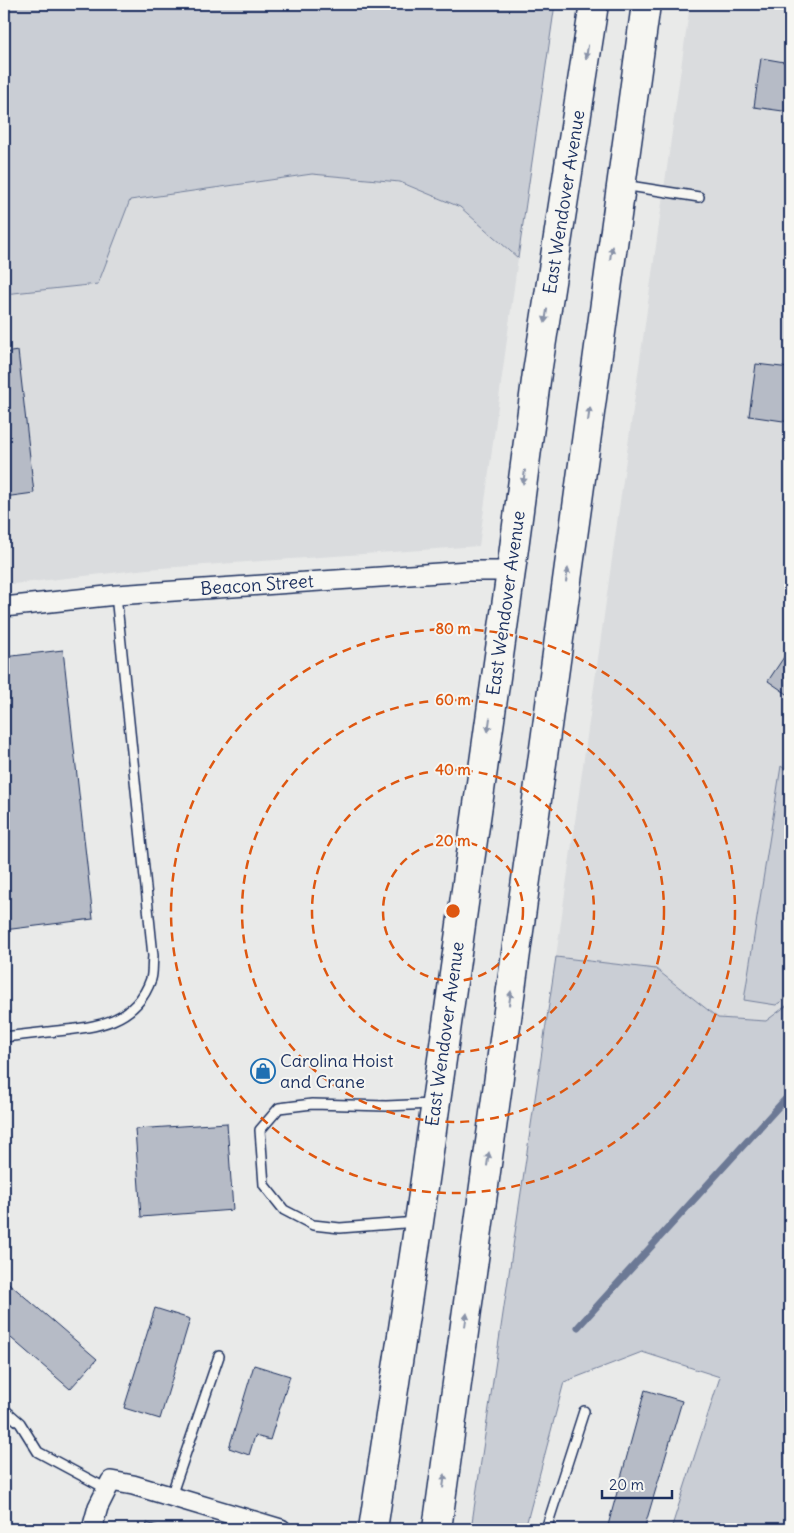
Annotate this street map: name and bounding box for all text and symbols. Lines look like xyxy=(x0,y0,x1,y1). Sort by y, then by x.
one-way arrow xyxy=(582,44,590,60)
street label: East Wendover Avenue xyxy=(538,108,589,296)
one-way arrow xyxy=(607,245,615,261)
one-way arrow xyxy=(542,309,550,325)
one-way arrow xyxy=(586,406,594,422)
one-way arrow xyxy=(519,470,527,486)
street label: East Wendover Avenue xyxy=(481,509,530,697)
one-way arrow xyxy=(564,567,572,583)
street label: Beacon Street xyxy=(200,569,314,600)
text: 80 m xyxy=(435,619,471,638)
text: 60 m xyxy=(435,690,471,709)
one-way arrow xyxy=(485,717,493,733)
text: 40 m xyxy=(435,760,471,779)
text: 20 m xyxy=(436,831,470,850)
centre of rings xyxy=(444,902,462,920)
street label: East Wendover Avenue xyxy=(420,940,469,1128)
one-way arrow xyxy=(506,990,514,1006)
place label: Carolina Hoist and Crane xyxy=(280,1049,394,1093)
shop icon: Carolina Hoist and Crane xyxy=(250,1058,276,1084)
one-way arrow xyxy=(484,1151,492,1167)
one-way arrow xyxy=(462,1312,470,1328)
scale bar xyxy=(602,1468,672,1500)
one-way arrow xyxy=(440,1473,448,1489)
text: 20 m xyxy=(609,1475,644,1494)

